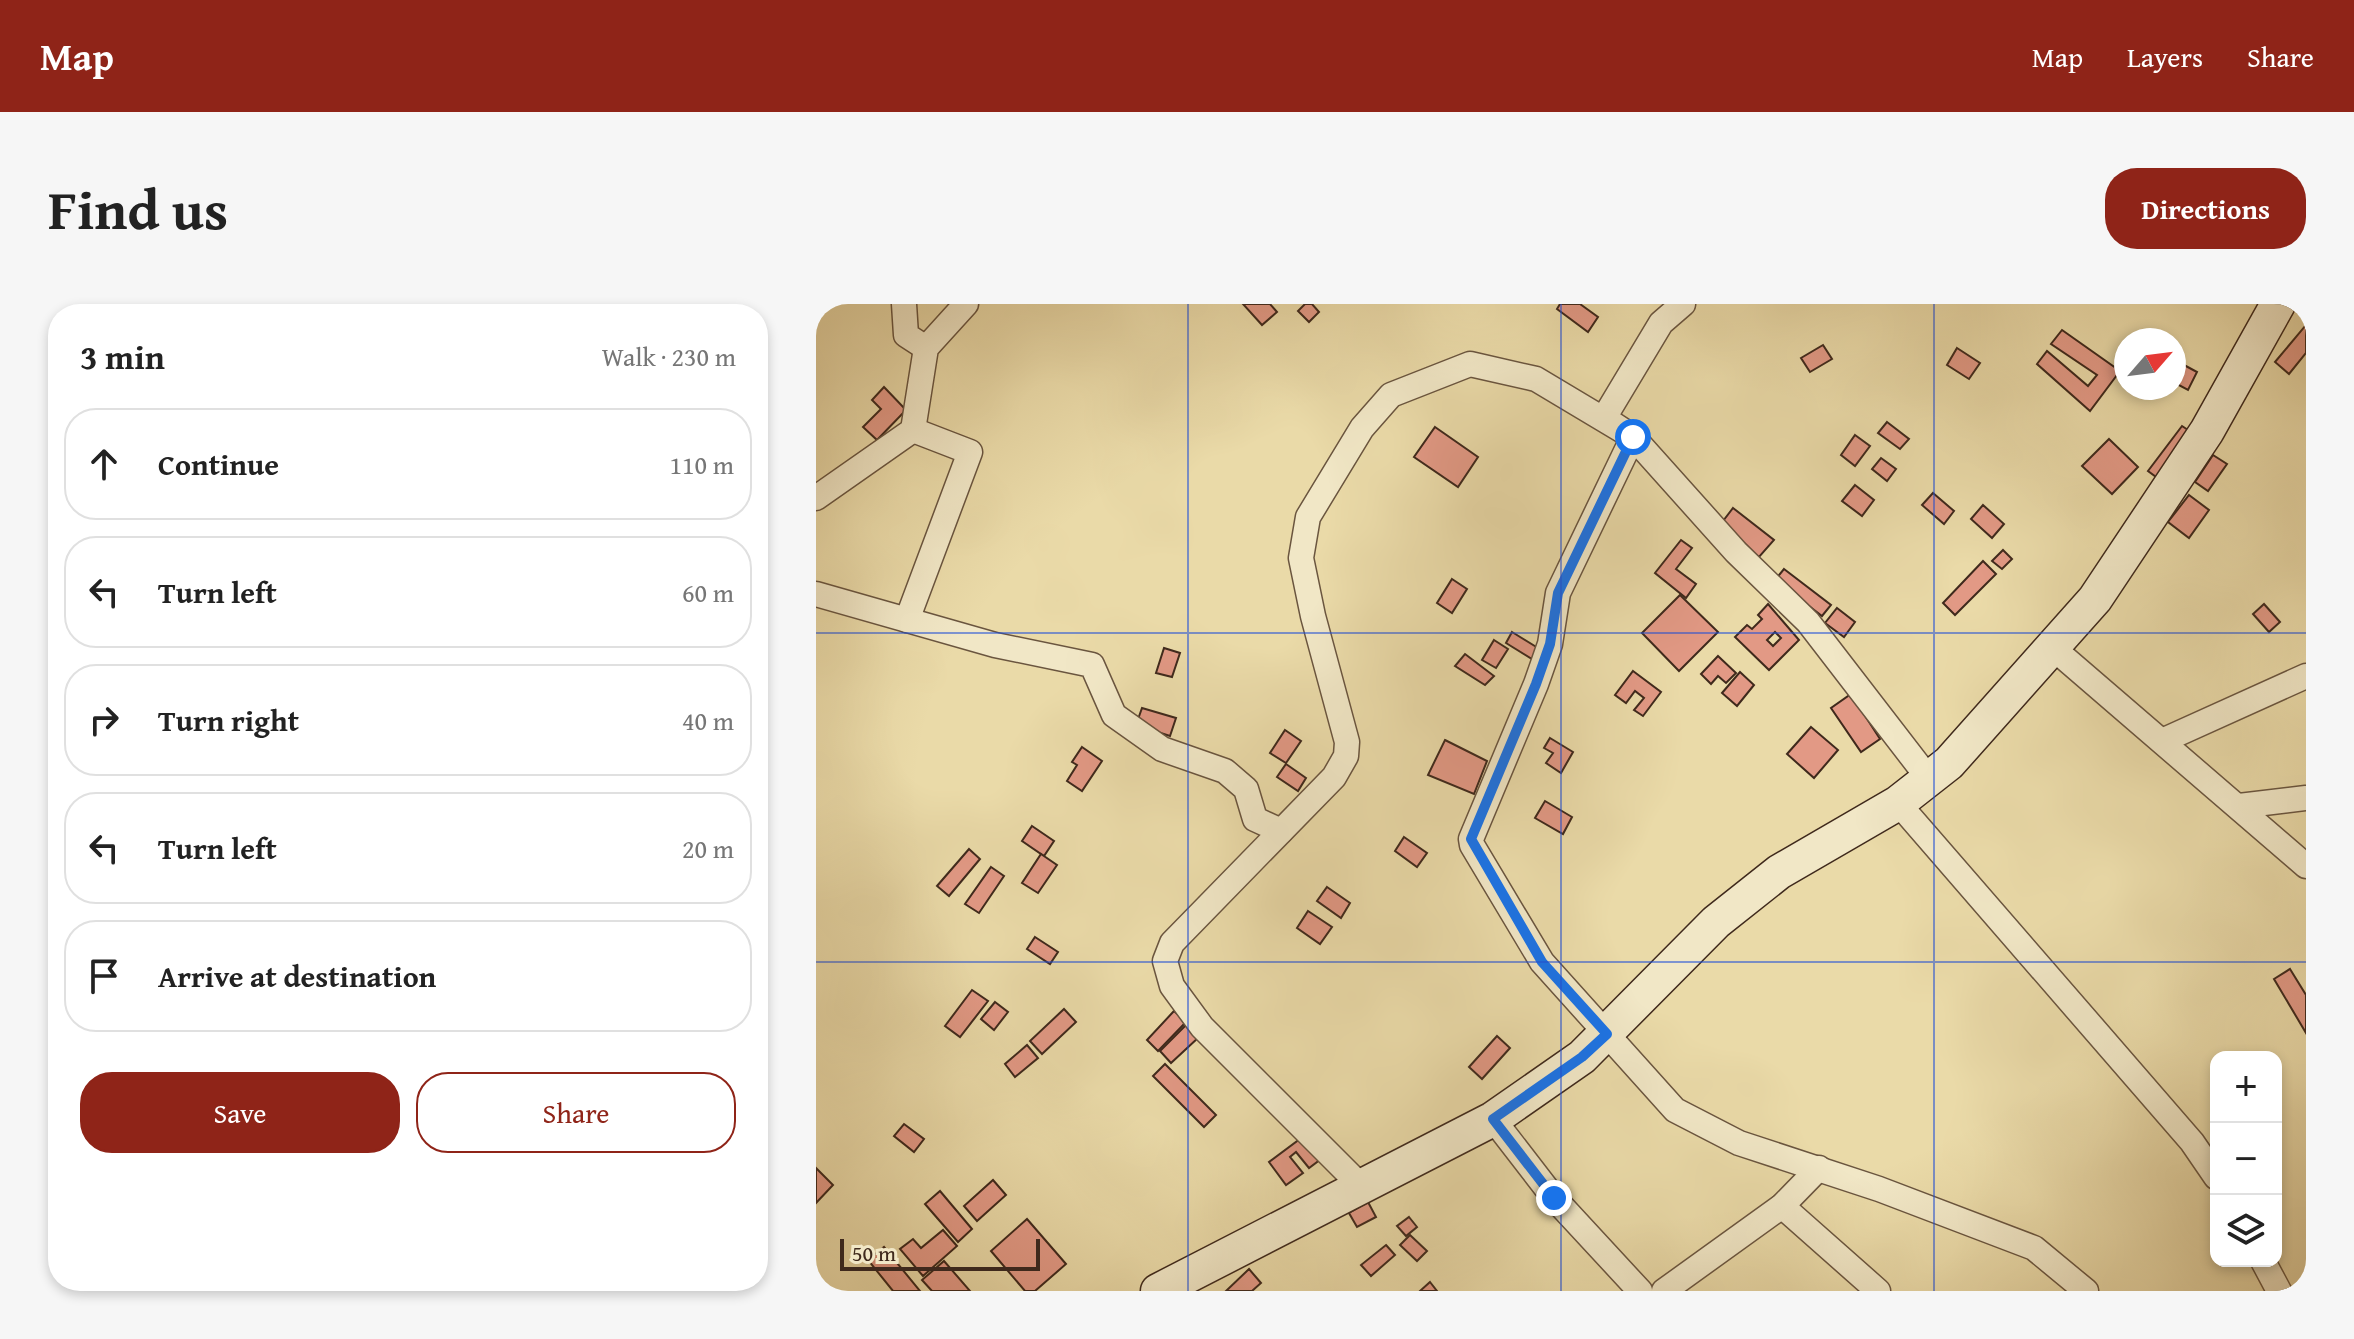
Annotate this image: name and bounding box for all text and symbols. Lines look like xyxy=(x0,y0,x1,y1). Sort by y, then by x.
text: Map xyxy=(40,28,114,84)
text: Map xyxy=(2032,36,2083,77)
text: Layers xyxy=(2127,36,2203,77)
text: Share xyxy=(2247,36,2314,77)
text: Find us xyxy=(48,167,228,250)
button: Directions xyxy=(2105,168,2306,249)
north arrow xyxy=(2114,328,2186,400)
text: 3 min xyxy=(80,332,165,381)
text: Walk · 230 m xyxy=(602,337,736,376)
route start xyxy=(1615,419,1651,455)
icon: ahead xyxy=(82,442,126,486)
text: Continue xyxy=(158,442,279,486)
text: 110 m xyxy=(669,445,734,484)
icon: left xyxy=(82,570,126,614)
text: Turn left xyxy=(158,570,277,614)
text: 60 m xyxy=(682,573,734,612)
icon: right xyxy=(82,698,126,742)
text: Turn right xyxy=(158,698,299,742)
text: 40 m xyxy=(682,701,734,740)
icon: left xyxy=(82,826,126,870)
text: Turn left xyxy=(158,826,277,870)
text: 20 m xyxy=(682,829,734,868)
icon: arrive xyxy=(82,954,126,998)
text: Arrive at destination xyxy=(158,954,436,998)
map controls xyxy=(2210,1051,2282,1267)
button: + xyxy=(2210,1051,2282,1123)
button: Save xyxy=(80,1072,400,1153)
button: Share xyxy=(416,1072,736,1153)
button: − xyxy=(2210,1123,2282,1195)
route end xyxy=(1536,1180,1572,1216)
button: layers xyxy=(2210,1195,2282,1267)
scale bar xyxy=(840,1235,1040,1271)
text: 50 m xyxy=(852,1237,896,1269)

